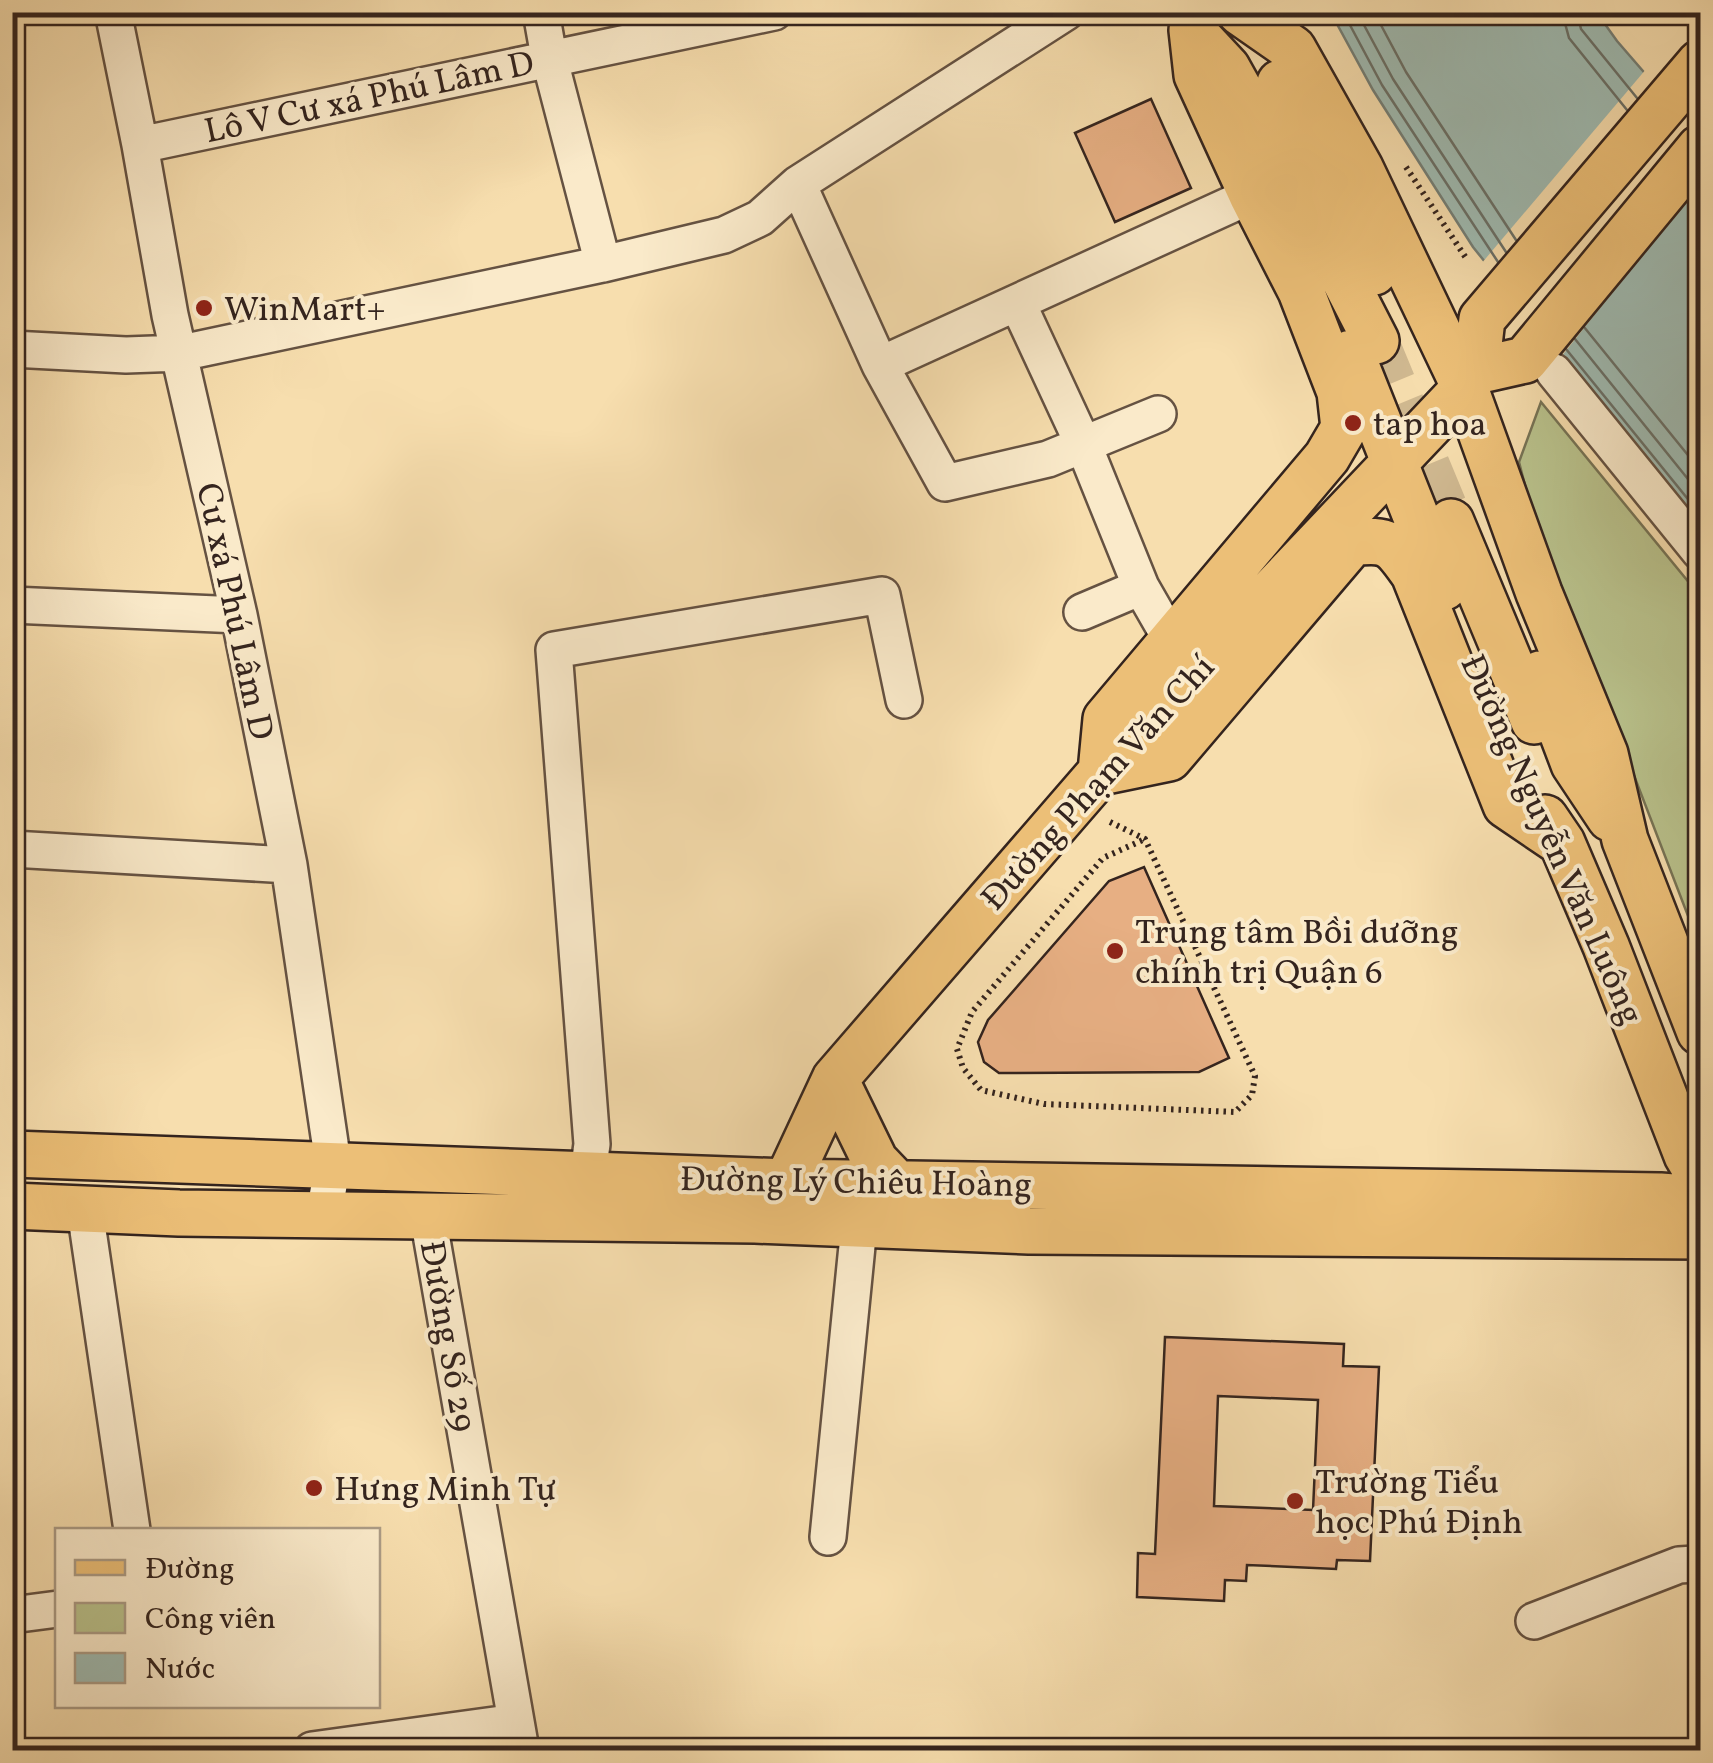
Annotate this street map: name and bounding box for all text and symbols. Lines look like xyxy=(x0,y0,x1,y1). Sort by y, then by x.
street label: Lô V Cư xá Phú Lâm D xyxy=(201,41,539,157)
place label: WinMart+ xyxy=(224,287,386,335)
marker: WinMart+ xyxy=(193,297,215,319)
place label: tap hoa xyxy=(1373,402,1487,450)
marker: tap hoa xyxy=(1342,412,1364,434)
street label: Cư xá Phú Lâm D xyxy=(182,479,284,744)
street label: Đường Phạm Văn Chí xyxy=(971,645,1227,922)
street label: Đường Nguyễn Văn Luông xyxy=(1447,648,1654,1033)
place label: Trung tâm Bồi dưỡng chính trị Quận 6 xyxy=(1135,910,1459,998)
marker: Trung tâm Bồi dưỡng chính trị Quận 6 xyxy=(1104,940,1126,962)
street label: Đường Lý Chiêu Hoàng xyxy=(679,1157,1032,1211)
street label: Đường Số 29 xyxy=(406,1237,486,1436)
place label: Trường Tiểu học Phú Định xyxy=(1315,1460,1523,1548)
place label: Hưng Minh Tự xyxy=(334,1467,557,1515)
marker: Hưng Minh Tự xyxy=(303,1477,325,1499)
marker: Trường Tiểu học Phú Định xyxy=(1284,1490,1306,1512)
legend xyxy=(55,1528,380,1708)
text: Đường xyxy=(145,1549,235,1591)
text: Công viên xyxy=(145,1599,276,1641)
text: Nước xyxy=(145,1649,215,1691)

